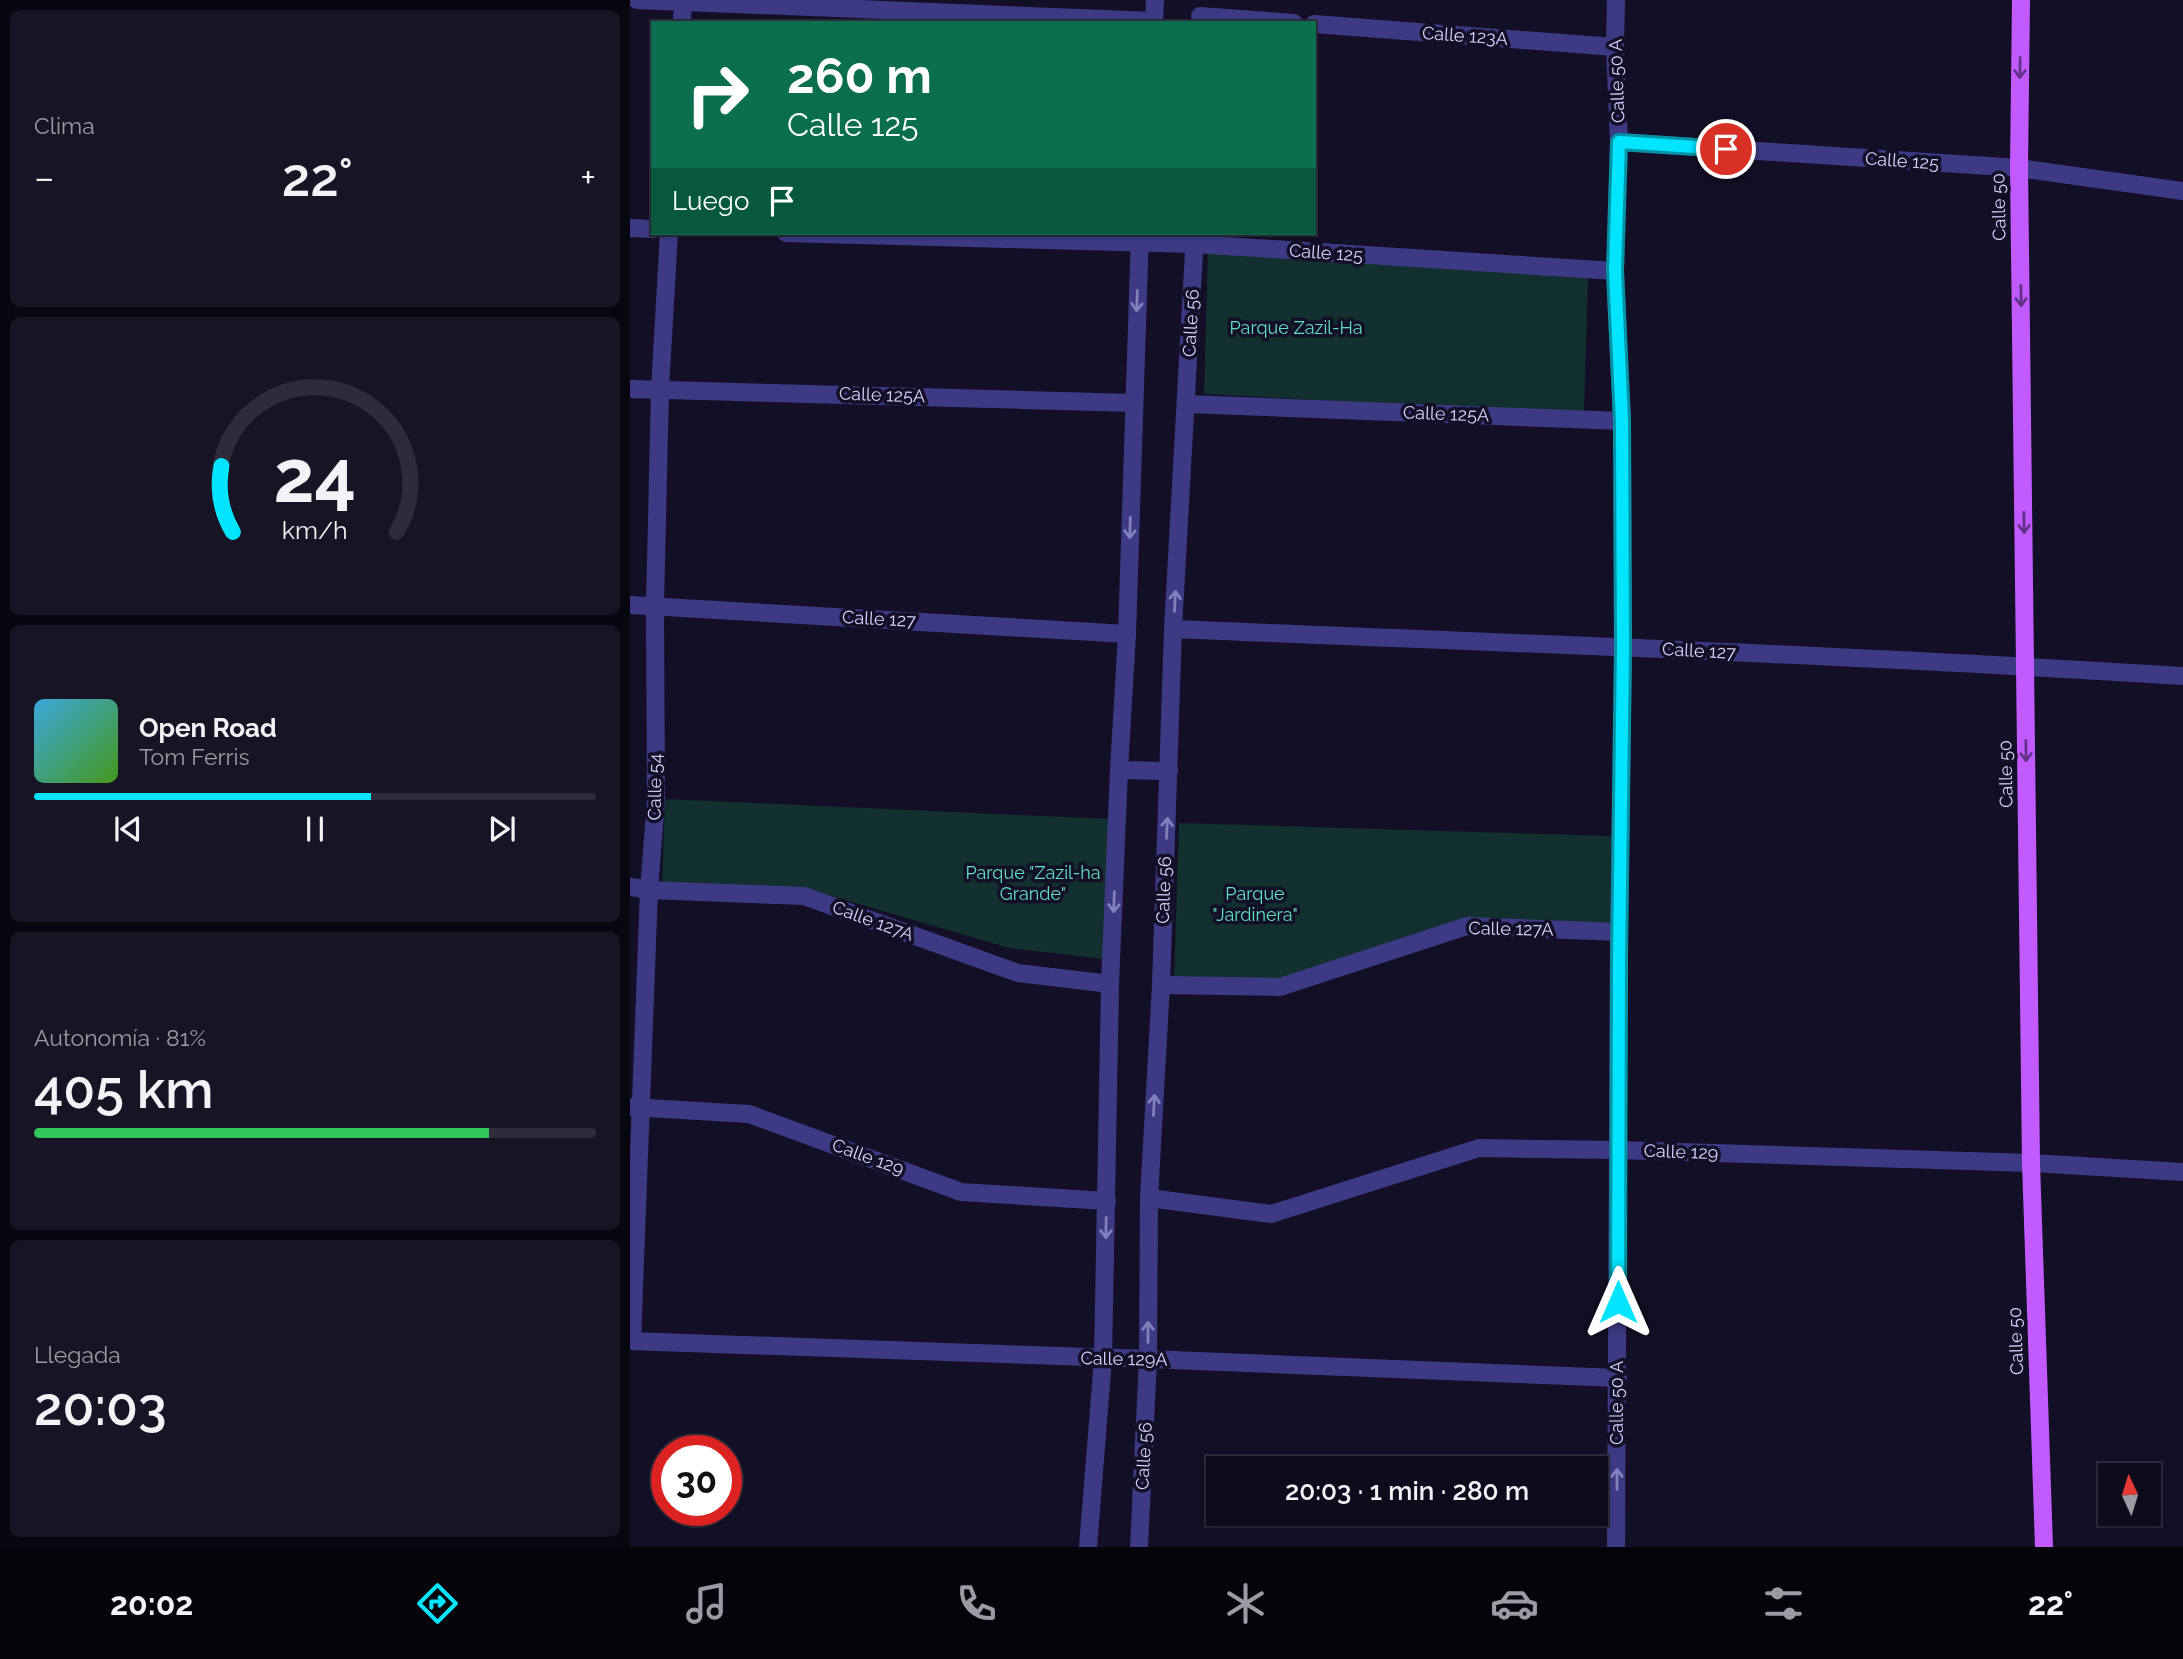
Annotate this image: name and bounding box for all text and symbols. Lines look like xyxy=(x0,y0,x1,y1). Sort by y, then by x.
street label: Calle 123A xyxy=(1421,22,1509,49)
street label: Calle 50 A xyxy=(1605,39,1628,123)
text: 260 m xyxy=(787,47,932,104)
icon: right xyxy=(672,49,763,140)
one-way arrow xyxy=(2013,56,2027,79)
text: Calle 125 xyxy=(787,106,919,143)
text: Clima xyxy=(34,112,95,139)
pin xyxy=(1696,119,1756,179)
icon: arrive xyxy=(1707,130,1745,168)
text: 22° xyxy=(282,147,353,208)
street label: Calle 125 xyxy=(1864,147,1940,174)
text: − xyxy=(34,155,54,200)
text: + xyxy=(580,155,596,200)
street label: Calle 50 xyxy=(1987,173,2010,241)
icon: arrive xyxy=(763,182,801,220)
text: Luego xyxy=(672,186,749,216)
street label: Calle 125 xyxy=(1288,239,1364,266)
one-way arrow xyxy=(2014,284,2028,307)
street label: Calle 56 xyxy=(1178,288,1203,357)
one-way arrow xyxy=(1131,289,1144,312)
park label: Parque Zazil-Ha xyxy=(1229,317,1363,338)
street label: Calle 125A xyxy=(839,383,925,406)
street label: Calle 125A xyxy=(1403,402,1489,425)
text: 24 xyxy=(274,435,356,520)
one-way arrow xyxy=(2017,511,2030,534)
text: km/h xyxy=(282,515,348,545)
one-way arrow xyxy=(1123,517,1137,540)
one-way arrow xyxy=(1169,590,1182,613)
street label: Calle 127 xyxy=(842,606,917,631)
street label: Calle 127 xyxy=(1662,638,1737,663)
text: Open Road xyxy=(139,713,277,743)
one-way arrow xyxy=(2020,739,2033,762)
street label: Calle 50 xyxy=(1994,740,2017,808)
text: Tom Ferris xyxy=(139,743,250,770)
street label: Calle 54 xyxy=(643,753,666,821)
icon: previous xyxy=(109,810,147,848)
icon: pause xyxy=(296,810,334,848)
icon: next xyxy=(483,810,521,848)
one-way arrow xyxy=(1160,817,1173,840)
street label: Calle 56 xyxy=(1152,856,1175,924)
park label: Parque "Zazil-ha Grande" xyxy=(965,862,1101,904)
park label: Parque "Jardinera" xyxy=(1212,883,1298,925)
one-way arrow xyxy=(1107,891,1120,914)
street label: Calle 127A xyxy=(830,896,917,945)
street label: Calle 127A xyxy=(1468,917,1554,940)
text: Autonomía · 81% xyxy=(34,1024,206,1051)
text: 405 km xyxy=(34,1059,213,1120)
one-way arrow xyxy=(1148,1094,1161,1116)
street label: Calle 129 xyxy=(829,1134,907,1179)
street label: Calle 129 xyxy=(1643,1140,1719,1163)
one-way arrow xyxy=(1099,1216,1113,1239)
position arrow xyxy=(1581,1265,1655,1339)
street label: Calle 50 xyxy=(2004,1307,2027,1375)
one-way arrow xyxy=(1141,1321,1155,1344)
text: Llegada xyxy=(34,1341,121,1368)
street label: Calle 129A xyxy=(1080,1347,1168,1370)
street label: Calle 50 A xyxy=(1606,1361,1627,1445)
text: 20:03 xyxy=(34,1376,167,1437)
street label: Calle 56 xyxy=(1131,1421,1156,1490)
speed limit sign: 30 xyxy=(651,1435,742,1526)
north arrow xyxy=(2098,1463,2161,1526)
map controls xyxy=(2098,1463,2161,1526)
one-way arrow xyxy=(1610,1468,1624,1491)
text: 20:03 · 1 min · 280 m xyxy=(1285,1476,1529,1506)
icon: directions xyxy=(413,1579,462,1628)
icon: music xyxy=(682,1579,731,1628)
icon: phone xyxy=(952,1579,1001,1628)
icon: climate xyxy=(1221,1579,1270,1628)
icon: car xyxy=(1490,1579,1539,1628)
icon: filters xyxy=(1759,1579,1808,1628)
text: 20:02 xyxy=(110,1585,193,1622)
text: 22° xyxy=(2028,1585,2073,1622)

